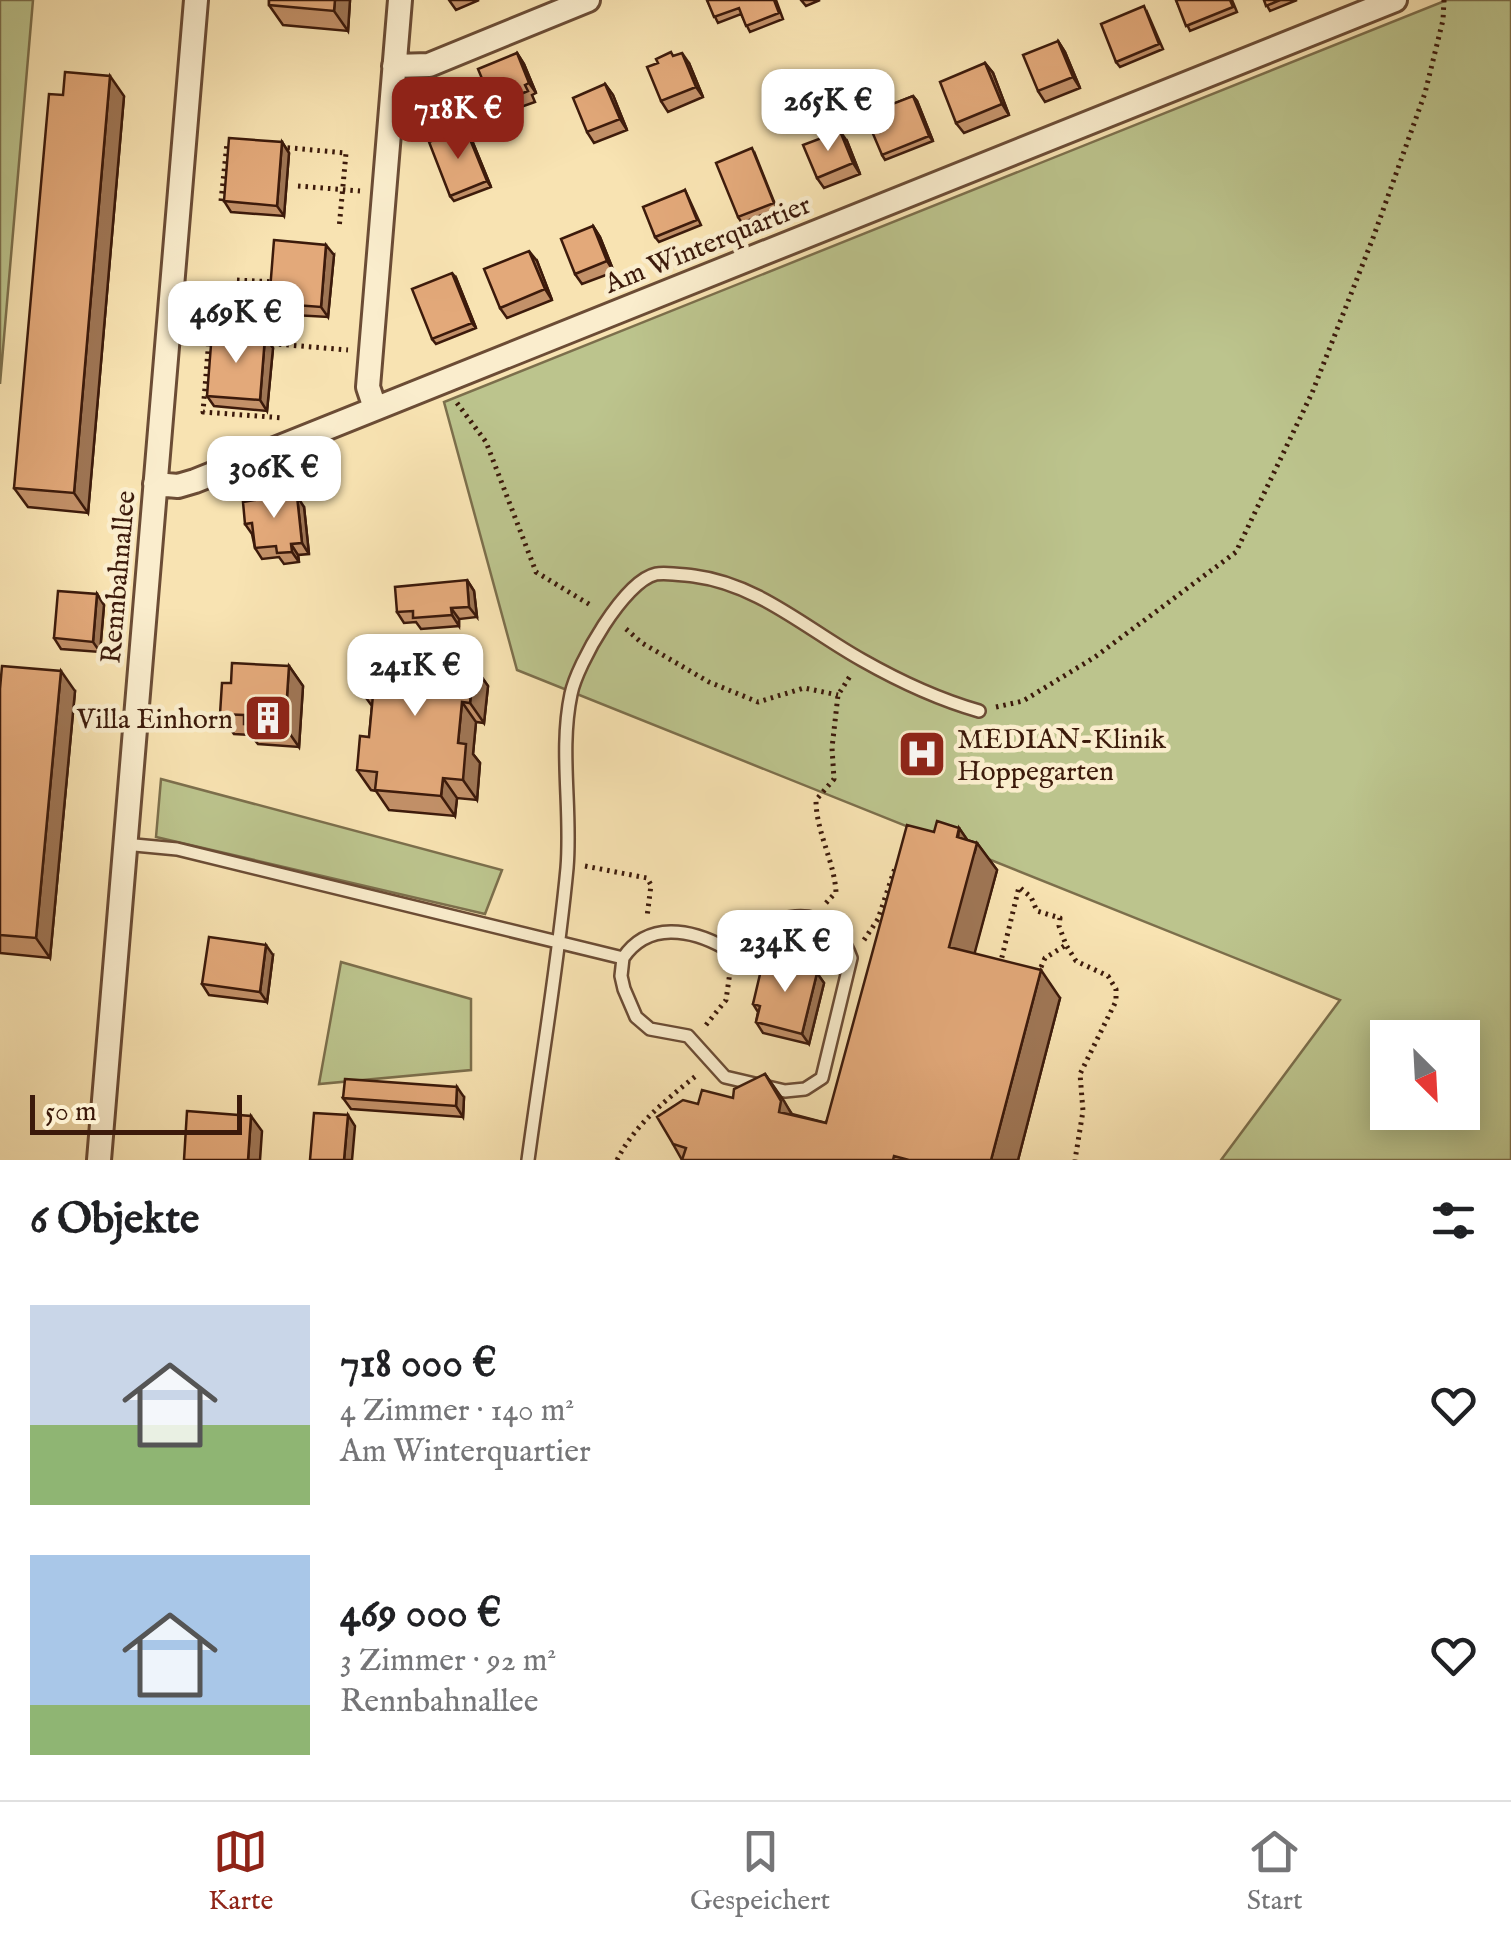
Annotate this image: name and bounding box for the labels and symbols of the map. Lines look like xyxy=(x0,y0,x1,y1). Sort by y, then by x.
pin: 265K € xyxy=(747,69,909,154)
pin: 718K € xyxy=(377,77,539,162)
street label: Am Winterquartier xyxy=(599,188,816,303)
pin: 469K € xyxy=(155,281,317,366)
pin: 306K € xyxy=(193,436,355,521)
street label: Rennbahnallee xyxy=(94,489,145,665)
pin: 241K € xyxy=(334,634,496,719)
building icon: Villa Einhorn xyxy=(242,692,294,744)
place label: Villa Einhorn xyxy=(76,703,233,738)
place label: MEDIAN-Klinik Hoppegarten xyxy=(957,723,1167,790)
hospital icon: MEDIAN-Klinik Hoppegarten xyxy=(896,728,948,780)
pin: 234K € xyxy=(704,910,866,995)
north arrow xyxy=(1370,1020,1480,1130)
scale bar xyxy=(30,1090,242,1134)

